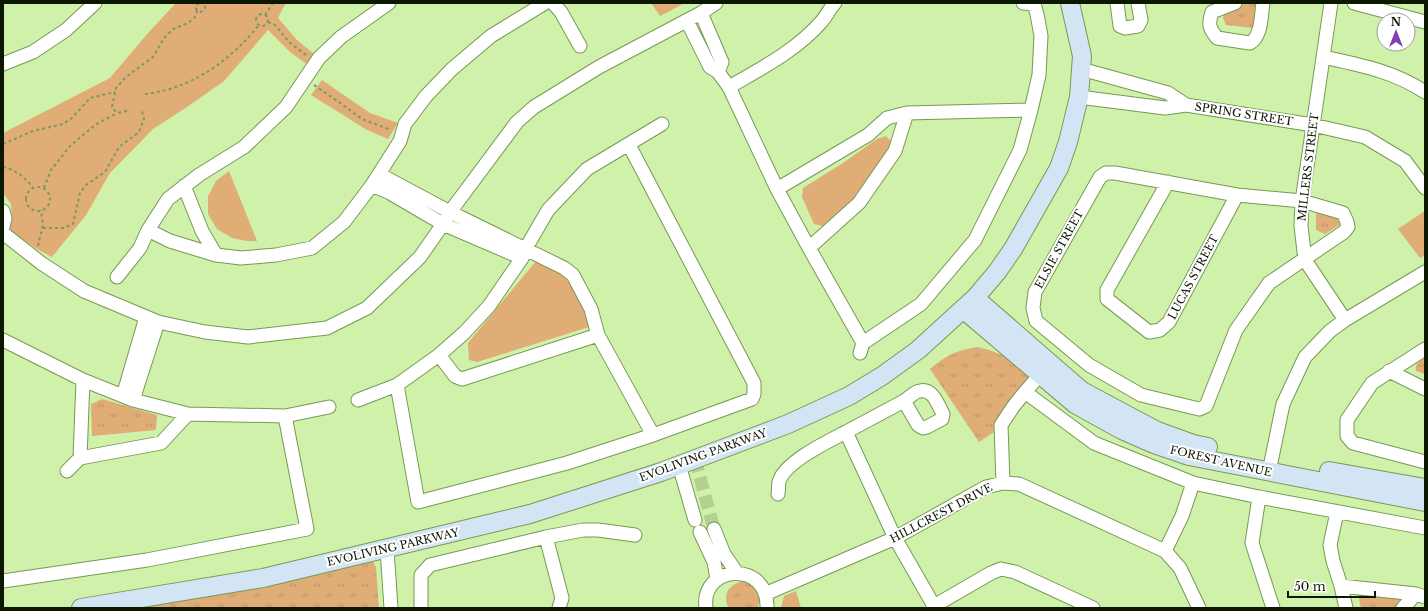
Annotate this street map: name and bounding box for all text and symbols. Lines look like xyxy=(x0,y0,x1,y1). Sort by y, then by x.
north arrow xyxy=(1376,12,1416,52)
text: N xyxy=(1391,15,1402,29)
street label: SPRING STREET xyxy=(1194,99,1294,129)
street label: MILLERS STREET xyxy=(1294,112,1322,222)
street label: ELSIE STREET xyxy=(1032,207,1087,291)
street label: LUCAS STREET xyxy=(1165,232,1221,322)
street label: EVOLIVING PARKWAY xyxy=(637,425,770,485)
street label: FOREST AVENUE xyxy=(1169,442,1273,480)
street label: HILLCREST DRIVE xyxy=(887,480,995,546)
street label: EVOLIVING PARKWAY xyxy=(326,525,461,569)
scale bar xyxy=(1288,573,1375,599)
text: 50 m xyxy=(1294,579,1326,594)

